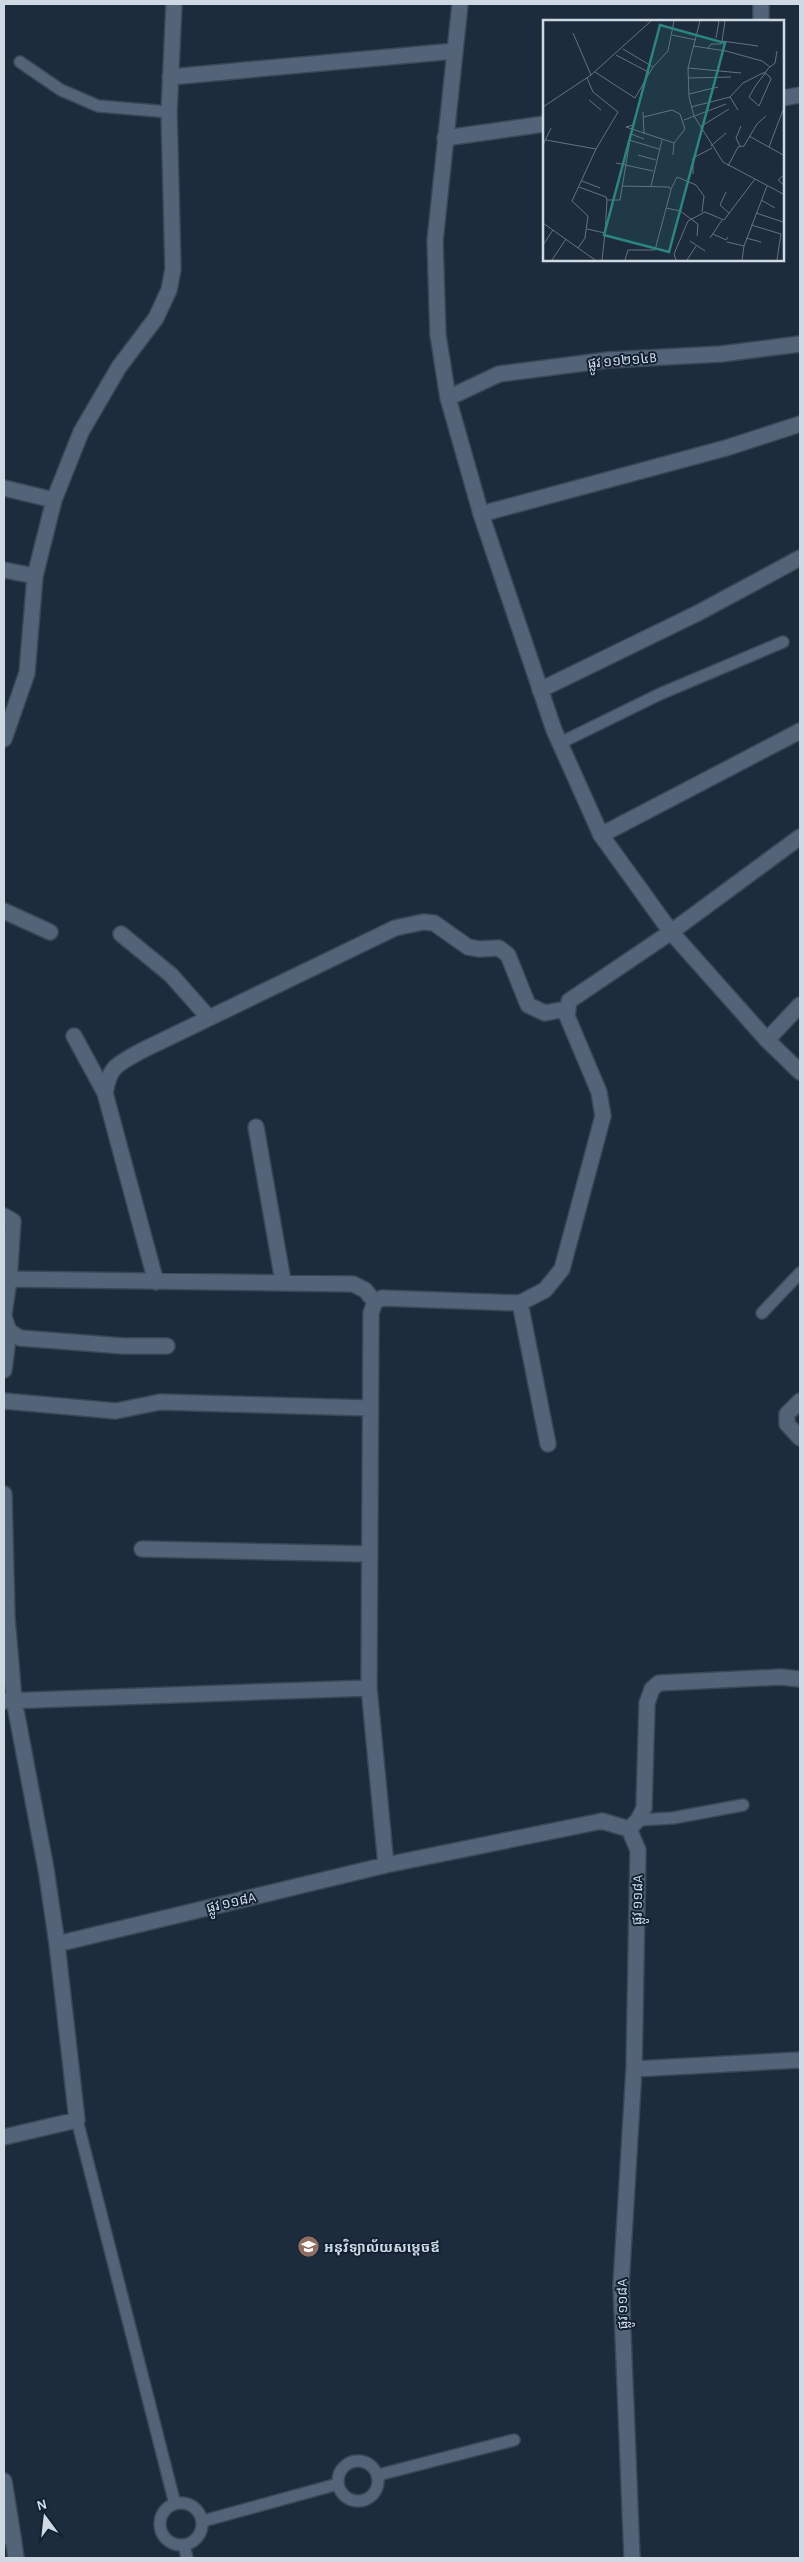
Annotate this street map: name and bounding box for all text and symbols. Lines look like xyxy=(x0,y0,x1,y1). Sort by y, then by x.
inset map xyxy=(543,20,784,261)
street label: ផ្លូវ ១១២១៤B xyxy=(587,351,658,375)
street label: ផ្លូវ ១១៨A xyxy=(631,1875,650,1925)
street label: ផ្លូវ ១១៨A xyxy=(205,1890,258,1920)
school or university icon: អនុវិទ្យាល័យសម្តេចឪ xyxy=(296,2235,320,2259)
place label: អនុវិទ្យាល័យសម្តេចឪ xyxy=(324,2238,440,2256)
street label: ផ្លូវ ១១៨A xyxy=(616,2279,635,2329)
north arrow xyxy=(20,2492,70,2542)
text: N xyxy=(35,2497,48,2513)

